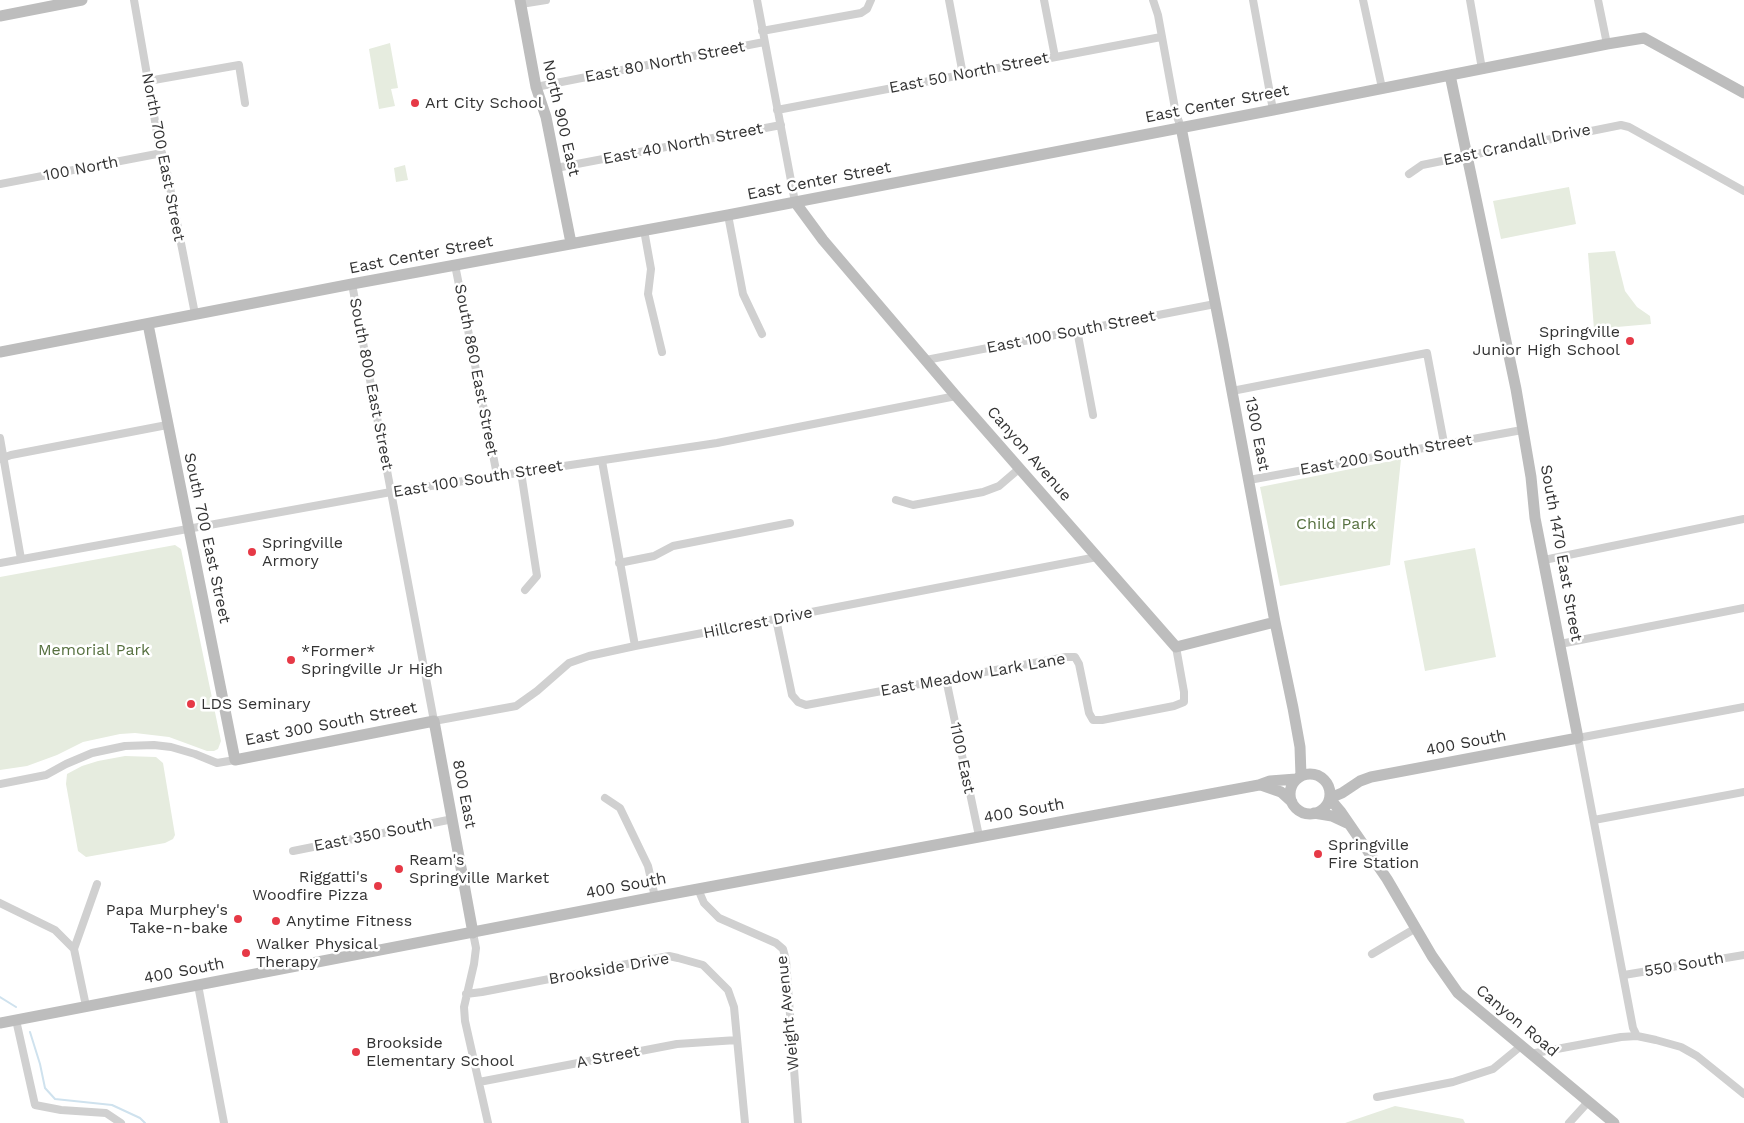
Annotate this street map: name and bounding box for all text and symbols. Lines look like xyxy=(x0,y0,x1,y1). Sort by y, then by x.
street label: East 80 North Street xyxy=(583,37,747,87)
street label: East 50 North Street xyxy=(888,48,1050,98)
street label: North 900 East xyxy=(538,58,584,178)
street label: North 700 East Street xyxy=(137,71,189,243)
street label: East Center Street xyxy=(1144,81,1290,127)
place label: Art City School xyxy=(425,93,543,113)
marker: Art City School xyxy=(409,97,421,109)
street label: East 40 North Street xyxy=(601,119,765,169)
street label: East Crandall Drive xyxy=(1442,120,1592,170)
street label: 100 North xyxy=(42,152,120,186)
street label: East Center Street xyxy=(746,158,892,204)
street label: East Center Street xyxy=(348,232,494,278)
street label: South 860 East Street xyxy=(450,282,502,458)
street label: South 800 East Street xyxy=(345,296,397,472)
street label: East 100 South Street xyxy=(985,306,1157,358)
place label: Springville Junior High School xyxy=(1472,322,1620,360)
marker: Springville Junior High School xyxy=(1624,335,1636,347)
street label: 1300 East xyxy=(1240,395,1274,473)
street label: Canyon Avenue xyxy=(983,403,1075,505)
street label: East 200 South Street xyxy=(1298,430,1474,480)
street label: South 700 East Street xyxy=(180,451,234,625)
street label: East 100 South Street xyxy=(392,456,564,502)
street label: South 1470 East Street xyxy=(1536,463,1586,643)
park label: Child Park xyxy=(1296,514,1376,534)
place label: Springville Armory xyxy=(262,533,343,571)
marker: Springville Armory xyxy=(246,546,258,558)
street label: Hillcrest Drive xyxy=(702,603,814,643)
park label: Memorial Park xyxy=(38,640,150,660)
place label: *Former* Springville Jr High xyxy=(301,641,443,679)
street label: East Meadow Lark Lane xyxy=(879,649,1067,701)
marker: *Former* Springville Jr High xyxy=(285,654,297,666)
place label: LDS Seminary xyxy=(201,694,311,714)
marker: LDS Seminary xyxy=(185,698,197,710)
street label: East 300 South Street xyxy=(244,698,418,750)
street label: 1100 East xyxy=(945,721,979,795)
street label: 400 South xyxy=(1424,726,1508,760)
street label: 800 East xyxy=(448,758,480,830)
street label: 400 South xyxy=(982,794,1066,828)
street label: East 350 South xyxy=(312,814,434,856)
place label: Springville Fire Station xyxy=(1328,835,1419,873)
marker: Springville Fire Station xyxy=(1312,848,1324,860)
place label: Ream's Springville Market xyxy=(409,850,549,888)
marker: Ream's Springville Market xyxy=(393,863,405,875)
place label: Riggatti's Woodfire Pizza xyxy=(252,867,368,905)
street label: 400 South xyxy=(584,869,668,903)
marker: Riggatti's Woodfire Pizza xyxy=(372,880,384,892)
place label: Papa Murphey's Take-n-bake xyxy=(106,900,228,938)
place label: Anytime Fitness xyxy=(286,911,412,931)
marker: Papa Murphey's Take-n-bake xyxy=(232,913,244,925)
marker: Anytime Fitness xyxy=(270,915,282,927)
place label: Walker Physical Therapy xyxy=(256,934,378,972)
marker: Walker Physical Therapy xyxy=(240,947,252,959)
street label: Brookside Drive xyxy=(547,949,671,989)
street label: 550 South xyxy=(1643,949,1725,981)
street label: 400 South xyxy=(142,954,226,988)
street label: Weight Avenue xyxy=(772,955,804,1071)
street label: Canyon Road xyxy=(1472,981,1562,1061)
place label: Brookside Elementary School xyxy=(366,1033,514,1071)
street label: A Street xyxy=(575,1041,641,1073)
marker: Brookside Elementary School xyxy=(350,1046,362,1058)

